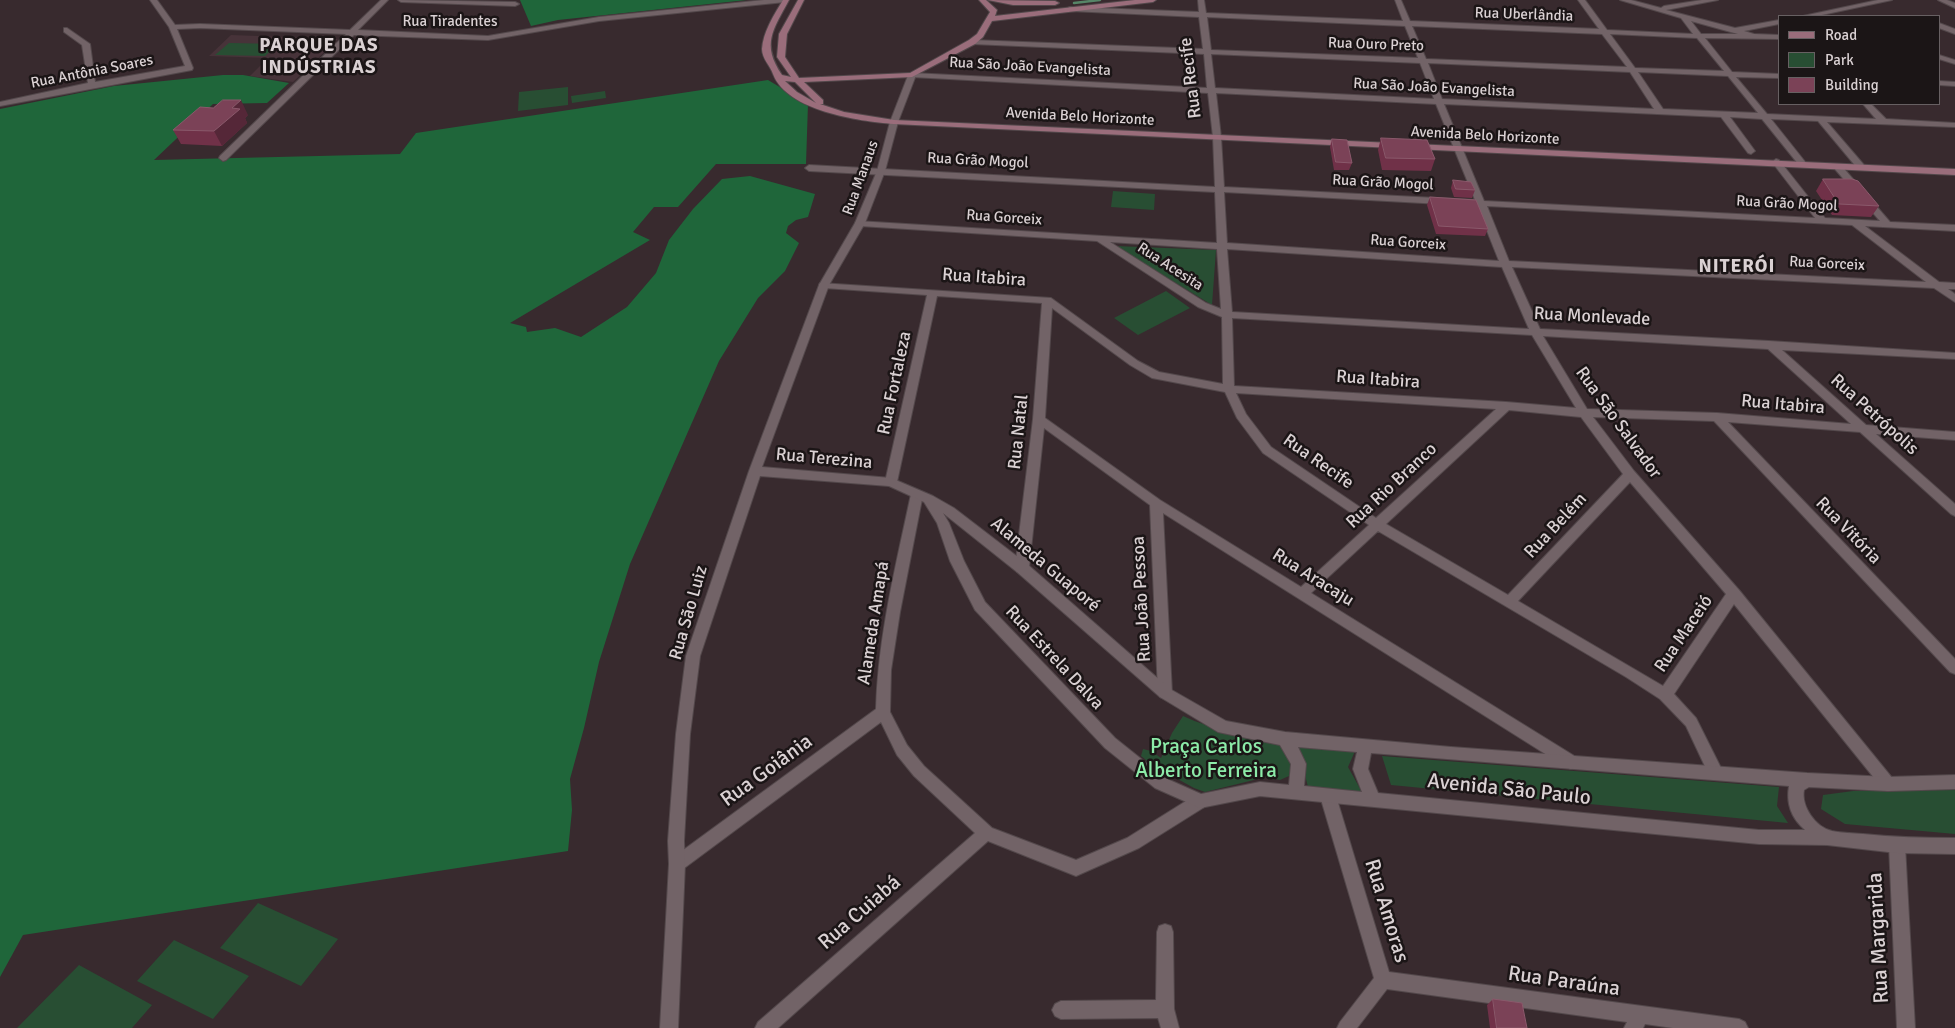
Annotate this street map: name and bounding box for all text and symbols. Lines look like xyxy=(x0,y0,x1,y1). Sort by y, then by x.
street label: Rua Uberlândia xyxy=(1474,4,1574,26)
street label: Rua Tiradentes xyxy=(402,13,498,31)
legend xyxy=(1778,15,1940,105)
text: Road xyxy=(1825,26,1857,44)
street label: Rua Ouro Preto xyxy=(1328,34,1424,56)
district label: PARQUE DAS INDÚSTRIAS xyxy=(258,35,380,79)
street label: Rua Recife xyxy=(1175,36,1207,120)
street label: Rua Antônia Soares xyxy=(29,51,155,93)
text: Park xyxy=(1825,51,1854,69)
street label: Rua São João Evangelista xyxy=(949,54,1111,80)
street label: Rua São João Evangelista xyxy=(1353,75,1515,101)
text: Building xyxy=(1825,76,1879,94)
street label: Avenida Belo Horizonte xyxy=(1005,104,1155,130)
street label: Avenida Belo Horizonte xyxy=(1410,123,1560,149)
street label: Rua Manaus xyxy=(839,138,883,218)
street label: Rua Grão Mogol xyxy=(927,149,1029,173)
street label: Rua Grão Mogol xyxy=(1332,171,1434,195)
street label: Rua Grão Mogol xyxy=(1736,192,1838,216)
street label: Rua Gorceix xyxy=(966,206,1042,230)
street label: Rua Gorceix xyxy=(1370,231,1446,255)
street label: Rua Acesita xyxy=(1134,239,1206,295)
street label: Rua Gorceix xyxy=(1789,253,1865,275)
district label: NITERÓI xyxy=(1698,256,1776,278)
street label: Rua Itabira xyxy=(941,264,1027,292)
street label: Rua Monlevade xyxy=(1533,303,1651,331)
street label: Rua Fortaleza xyxy=(873,329,917,437)
street label: Rua São Salvador xyxy=(1570,363,1666,483)
street label: Rua Itabira xyxy=(1335,366,1421,394)
street label: Rua Petrópolis xyxy=(1826,370,1922,460)
street label: Rua Itabira xyxy=(1740,391,1826,419)
street label: Rua Natal xyxy=(1004,393,1034,471)
street label: Rua Recife xyxy=(1279,430,1357,494)
street label: Rua Rio Branco xyxy=(1342,438,1442,534)
street label: Rua Terezina xyxy=(775,444,873,474)
street label: Rua Belém xyxy=(1520,489,1592,563)
street label: Rua Vitória xyxy=(1811,493,1885,569)
street label: Alameda Guaporé xyxy=(986,513,1104,617)
street label: Rua João Pessoa xyxy=(1128,535,1156,663)
street label: Rua Aracaju xyxy=(1268,544,1358,612)
street label: Alameda Amapá xyxy=(854,560,894,686)
street label: Rua São Luiz xyxy=(665,563,713,663)
street label: Rua Maceió xyxy=(1650,591,1718,677)
street label: Rua Estrela Dalva xyxy=(1000,601,1108,715)
street label: Rua Goiânia xyxy=(716,729,818,813)
park label: Praça Carlos Alberto Ferreira xyxy=(1135,734,1277,784)
street label: Avenida São Paulo xyxy=(1426,769,1592,811)
street label: Rua Amoras xyxy=(1358,856,1414,966)
street label: Rua Cuiabá xyxy=(814,870,906,956)
street label: Rua Margarida xyxy=(1863,872,1895,1004)
street label: Rua Paraúna xyxy=(1506,962,1622,1002)

